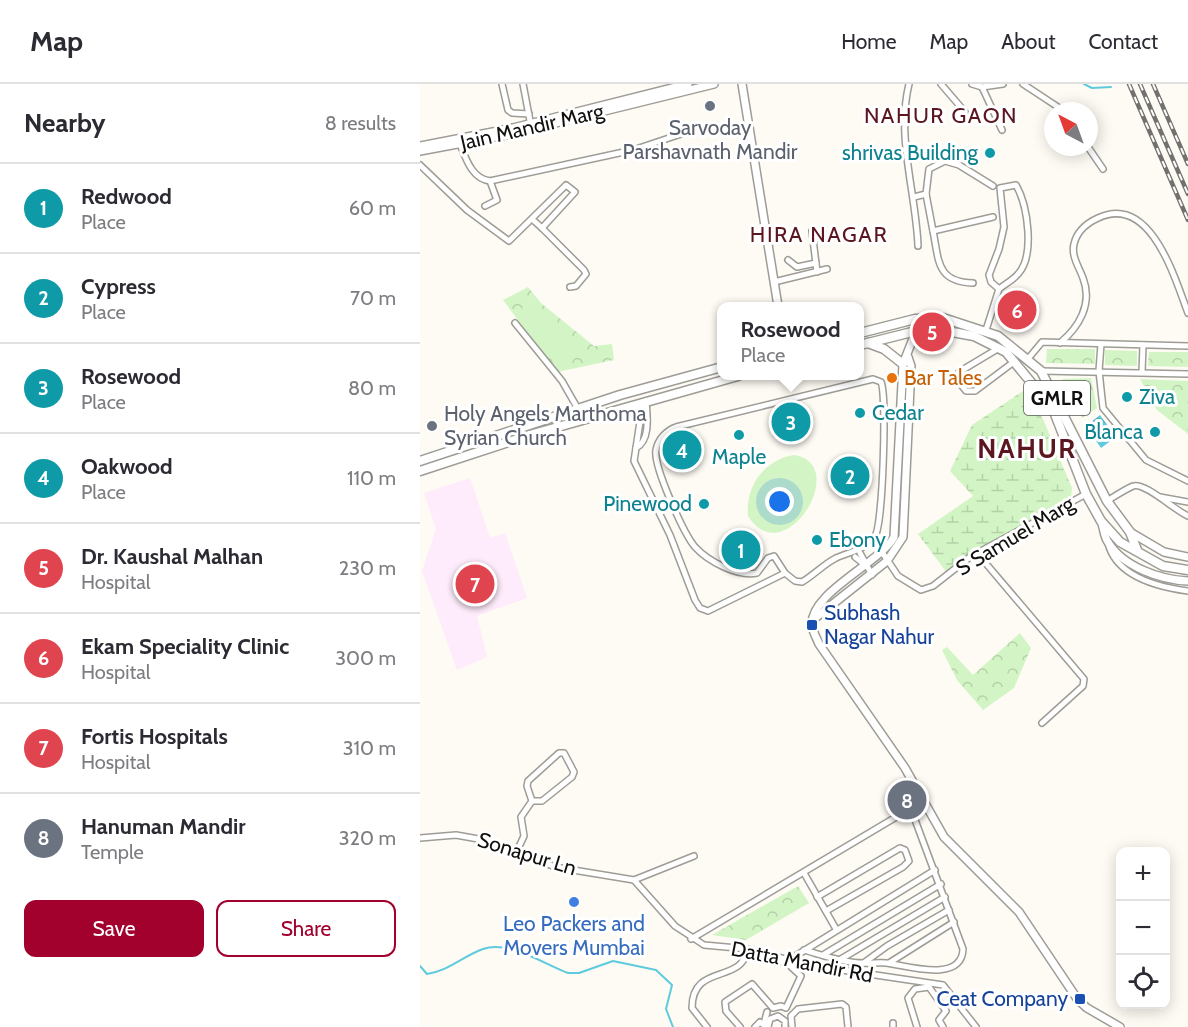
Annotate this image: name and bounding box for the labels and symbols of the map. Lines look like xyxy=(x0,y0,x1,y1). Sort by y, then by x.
street label: Jain Mandir Marg xyxy=(457,98,607,155)
marker: Sarvoday Parshavnath Mandir xyxy=(703,99,717,113)
district label: NAHUR GAON xyxy=(864,102,1018,129)
north arrow xyxy=(1044,102,1098,156)
place label: Sarvoday Parshavnath Mandir xyxy=(623,115,798,164)
place label: shrivas Building xyxy=(842,140,979,165)
marker: shrivas Building xyxy=(983,146,997,160)
district label: HIRA NAGAR xyxy=(750,221,888,248)
pin: 6 xyxy=(998,288,1036,332)
pin: 5 xyxy=(912,310,952,354)
place label: Bar Tales xyxy=(904,365,983,390)
marker: Bar Tales xyxy=(885,371,899,385)
road number: GMLR xyxy=(1024,381,1090,415)
place label: Ziva xyxy=(1139,384,1175,409)
marker: Ziva xyxy=(1120,390,1134,404)
pin: 3 xyxy=(772,400,811,444)
place label: Cedar xyxy=(872,400,924,425)
place label: Holy Angels Marthoma Syrian Church xyxy=(444,401,647,450)
marker: Cedar xyxy=(853,406,867,420)
marker: Holy Angels Marthoma Syrian Church xyxy=(425,419,439,433)
place label: Blanca xyxy=(1084,419,1143,444)
marker: Blanca xyxy=(1148,425,1162,439)
pin: 4 xyxy=(662,428,702,472)
marker: Maple xyxy=(732,428,746,442)
district label: NAHUR xyxy=(977,432,1077,465)
place label: Maple xyxy=(712,444,766,469)
pin: 2 xyxy=(830,454,870,498)
your location xyxy=(765,487,794,516)
street label: S Samuel Marg xyxy=(951,490,1079,581)
place label: Pinewood xyxy=(603,491,692,516)
marker: Pinewood xyxy=(697,497,711,511)
place label: Ebony xyxy=(829,527,886,552)
pin: 1 xyxy=(722,528,760,572)
marker: Ebony xyxy=(810,533,824,547)
pin: 7 xyxy=(456,562,494,606)
place label: Subhash Nagar Nahur xyxy=(824,600,935,649)
marker: Subhash Nagar Nahur xyxy=(805,618,819,632)
pin: 8 xyxy=(888,778,926,822)
street label: Sonapur Ln xyxy=(475,827,580,880)
marker: Leo Packers and Movers Mumbai xyxy=(567,895,581,909)
place label: Leo Packers and Movers Mumbai xyxy=(503,911,645,960)
street label: Datta Mandir Rd xyxy=(729,935,875,988)
place label: Ceat Company xyxy=(936,986,1068,1011)
marker: Ceat Company xyxy=(1073,992,1087,1006)

